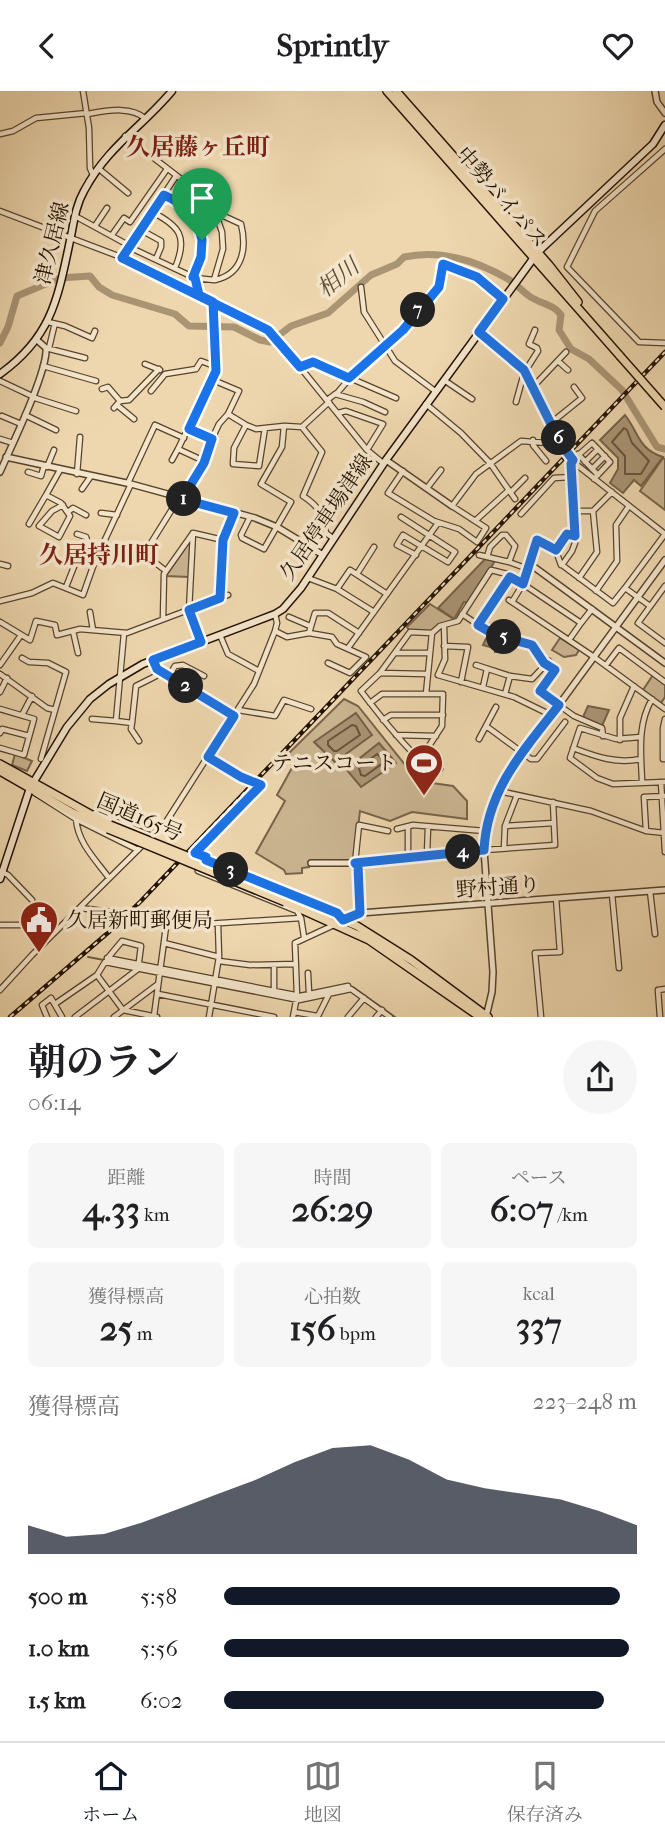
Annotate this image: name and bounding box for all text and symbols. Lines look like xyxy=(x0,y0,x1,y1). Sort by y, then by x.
icon: back xyxy=(28,27,66,65)
text: Sprintly xyxy=(277,27,388,64)
icon: heart xyxy=(599,27,637,65)
district label: 久居藤ヶ丘町 xyxy=(126,133,270,161)
street label: 中勢バイパス xyxy=(452,142,552,252)
pin xyxy=(172,168,232,240)
icon: arrive xyxy=(183,179,221,217)
street label: 津久居線 xyxy=(30,199,74,287)
water label: 相川 xyxy=(312,251,367,303)
pin: 7 xyxy=(400,293,436,327)
text: 7 xyxy=(413,298,422,320)
pin: 6 xyxy=(542,421,576,455)
text: 6 xyxy=(553,426,564,448)
street label: 久居停車場津線 xyxy=(275,449,377,585)
pin: 1 xyxy=(166,481,202,517)
text: 1 xyxy=(180,487,187,509)
district label: 久居持川町 xyxy=(39,541,159,569)
pin: 5 xyxy=(486,619,522,655)
text: 5 xyxy=(499,625,508,647)
pin: 2 xyxy=(168,669,204,703)
text: 2 xyxy=(181,674,190,696)
sports icon: テニスコート xyxy=(403,742,445,797)
place label: テニスコート xyxy=(272,751,397,775)
street label: 国道165号 xyxy=(93,788,187,846)
pin: 4 xyxy=(446,835,480,869)
text: 4 xyxy=(457,840,468,862)
pin: 3 xyxy=(214,853,248,887)
text: 3 xyxy=(227,858,234,880)
street label: 野村通り xyxy=(455,872,541,902)
public building icon: 久居新町郵便局 xyxy=(18,899,60,954)
place label: 久居新町郵便局 xyxy=(66,908,213,932)
text: 朝のラン xyxy=(28,1040,180,1085)
button: share xyxy=(563,1040,637,1114)
text: 06:14 xyxy=(28,1089,81,1116)
text: 距離 xyxy=(107,1167,145,1189)
text: 時間 xyxy=(313,1167,352,1189)
text: ペース xyxy=(511,1167,567,1189)
text: 4.33 xyxy=(83,1189,140,1230)
text: 26:29 xyxy=(292,1189,373,1230)
text: 6:07 xyxy=(490,1189,553,1230)
text: km xyxy=(140,1204,170,1226)
text: /km xyxy=(553,1204,588,1226)
text: kcal xyxy=(523,1283,555,1305)
text: 獲得標高 xyxy=(88,1286,164,1308)
text: 心拍数 xyxy=(304,1286,361,1308)
text: 337 xyxy=(516,1305,562,1346)
text: 25 xyxy=(100,1308,133,1349)
text: 156 xyxy=(289,1308,336,1349)
text: m xyxy=(133,1323,153,1345)
text: bpm xyxy=(336,1323,376,1345)
text: 223–248 m xyxy=(533,1388,637,1415)
text: 獲得標高 xyxy=(28,1393,120,1420)
text: 500 m xyxy=(28,1583,87,1610)
text: 5:58 xyxy=(140,1583,177,1610)
text: 1.0 km xyxy=(28,1635,89,1662)
text: 5:56 xyxy=(140,1635,178,1662)
text: 1.5 km xyxy=(28,1687,86,1714)
text: 6:02 xyxy=(140,1687,183,1714)
tab: ホーム xyxy=(82,1757,139,1826)
tab: 地図 xyxy=(304,1757,342,1826)
tab: 保存済み xyxy=(507,1757,583,1826)

